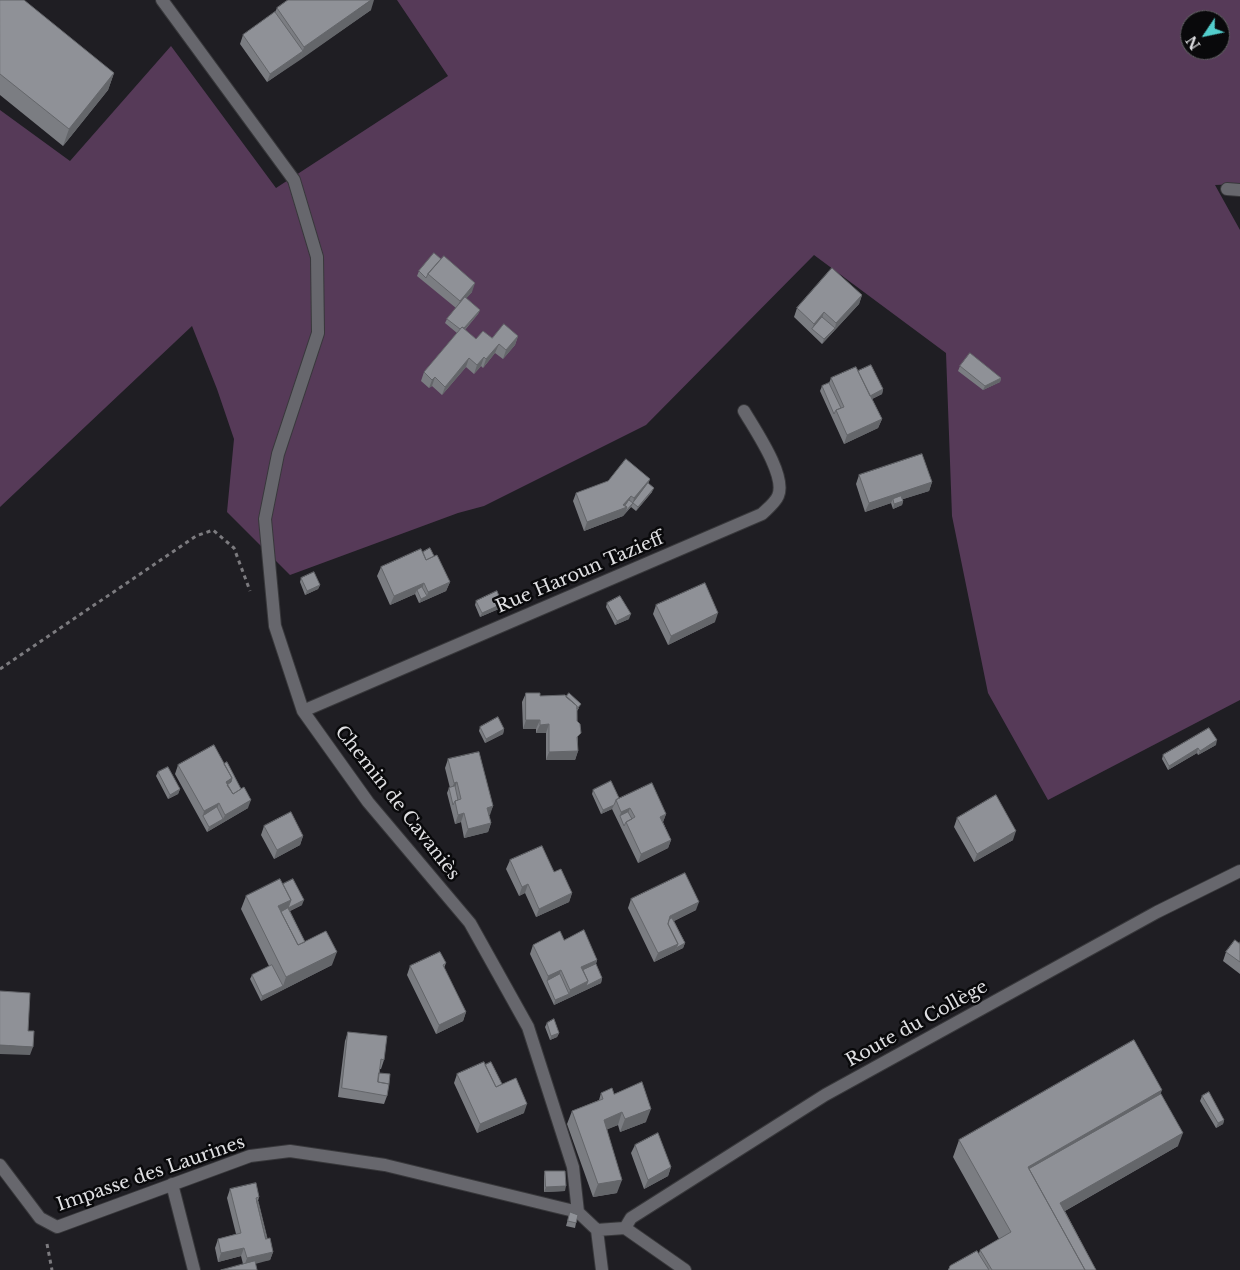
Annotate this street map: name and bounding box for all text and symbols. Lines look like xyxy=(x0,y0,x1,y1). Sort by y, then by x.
north arrow xyxy=(1180,10,1230,60)
text: N xyxy=(1182,32,1205,53)
street label: Rue Haroun Tazieff xyxy=(493,528,667,618)
street label: Chemin de Cavaniès xyxy=(330,722,464,884)
street label: Route du Collège xyxy=(842,976,992,1072)
street label: Impasse des Laurines xyxy=(54,1132,248,1216)

